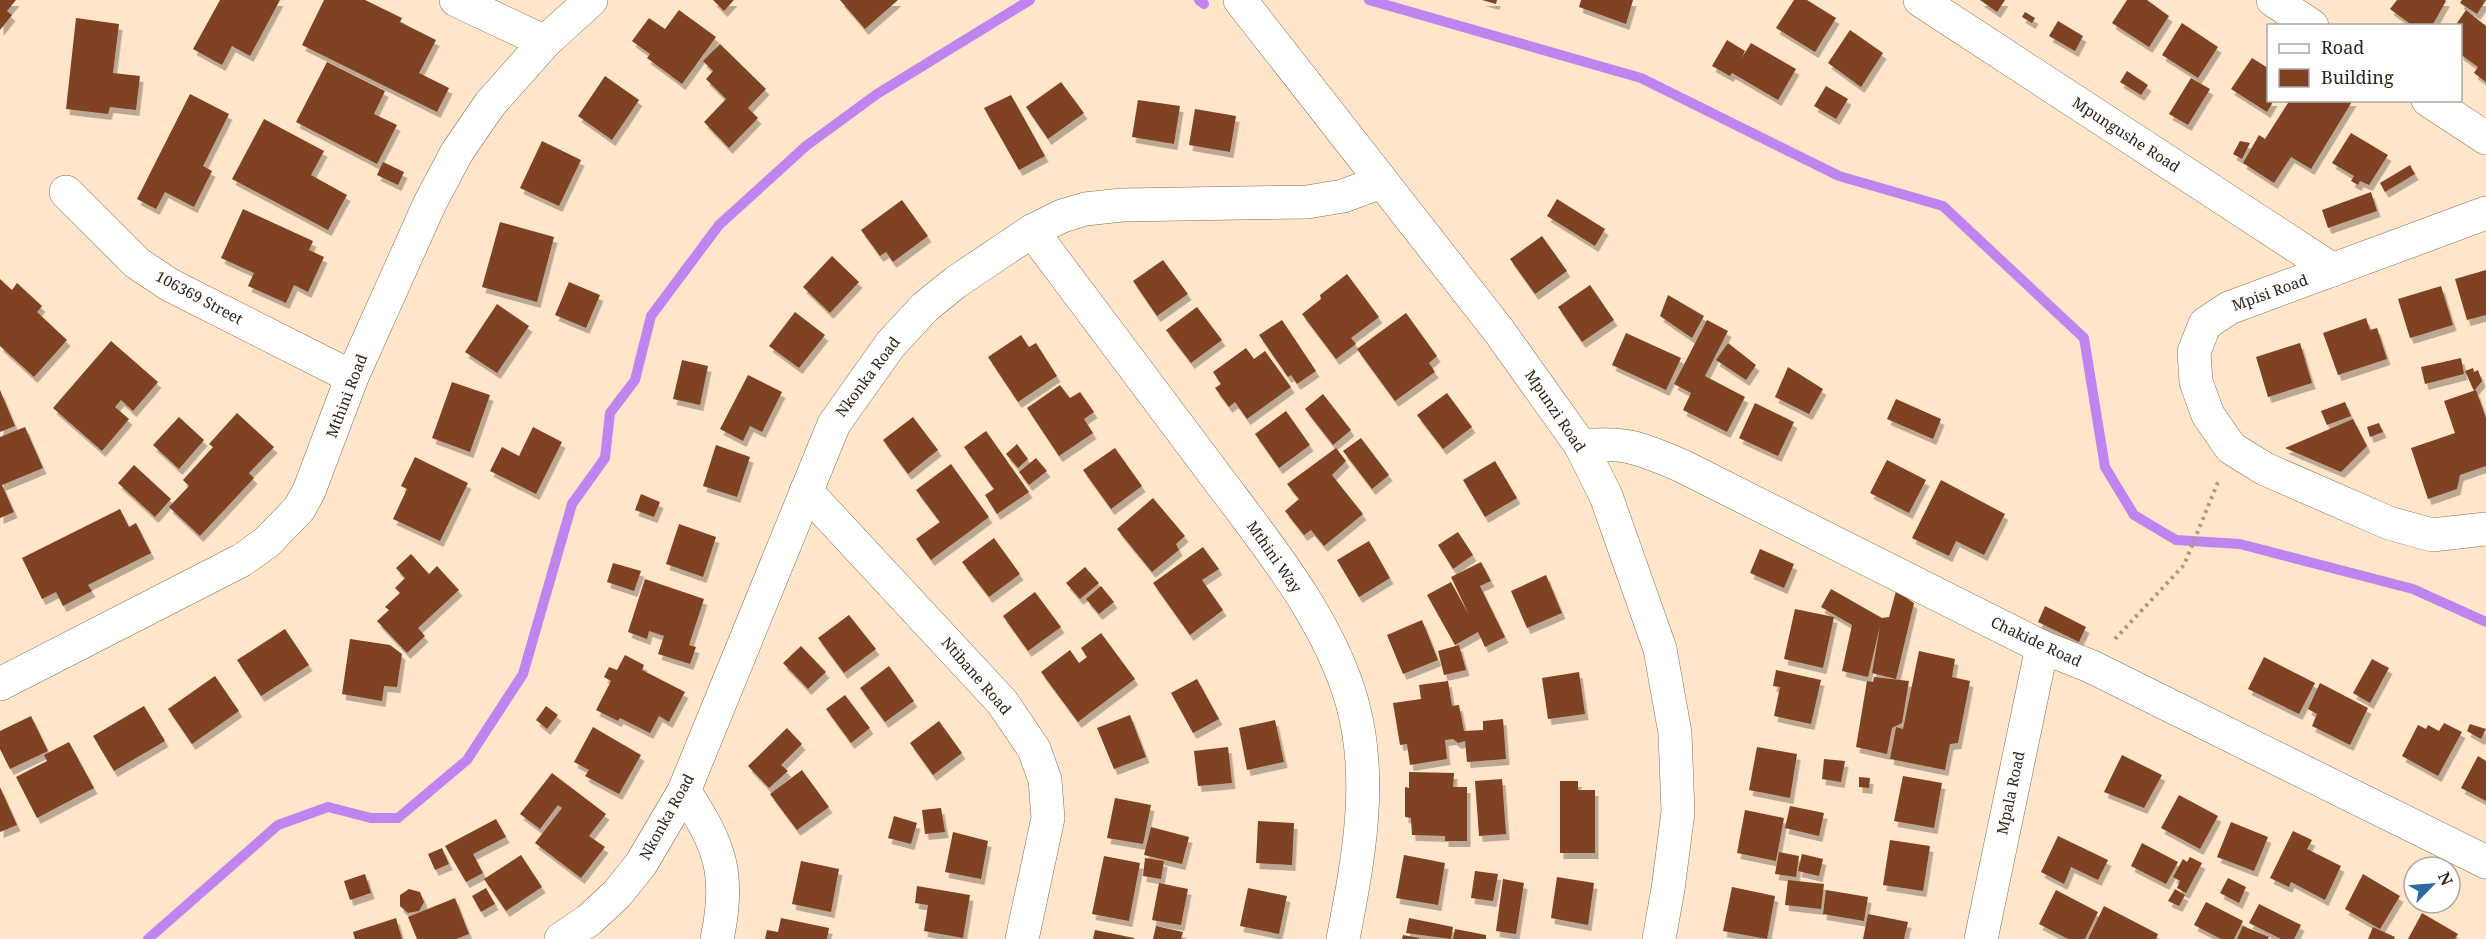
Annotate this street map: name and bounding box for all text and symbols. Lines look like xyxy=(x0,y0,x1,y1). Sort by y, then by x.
legend xyxy=(2267,24,2462,102)
text: Road xyxy=(2321,35,2364,59)
text: Building xyxy=(2321,65,2394,89)
street label: Mpungushe Road xyxy=(2069,92,2184,176)
street label: 106369 Street xyxy=(152,266,247,328)
street label: Mpisi Road xyxy=(2229,269,2311,315)
street label: Nkonka Road xyxy=(830,332,904,421)
street label: Mthini Road xyxy=(321,351,371,440)
street label: Mpunzi Road xyxy=(1521,365,1591,455)
street label: Mthini Way xyxy=(1243,517,1307,597)
street label: Chakide Road xyxy=(1988,611,2085,671)
street label: Ntibane Road xyxy=(937,632,1016,718)
street label: Mpala Road xyxy=(1991,749,2029,836)
street label: Nkonka Road xyxy=(634,770,698,863)
north arrow xyxy=(2402,855,2462,915)
text: N xyxy=(2433,868,2458,889)

